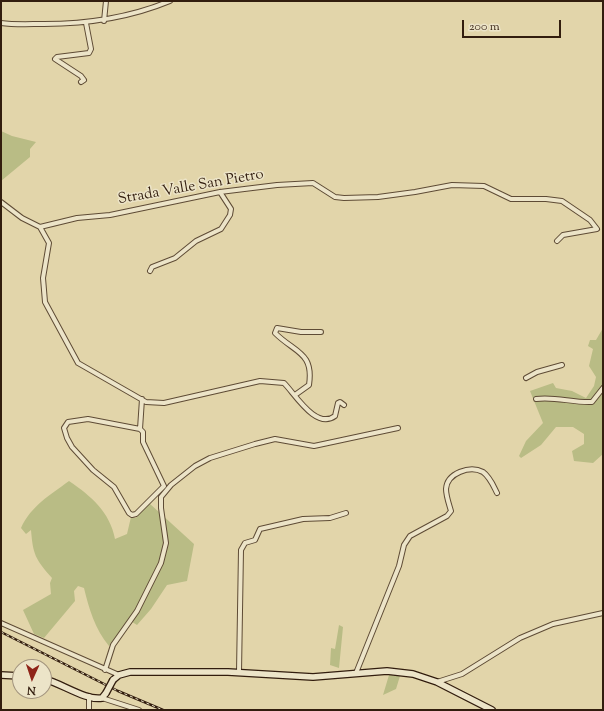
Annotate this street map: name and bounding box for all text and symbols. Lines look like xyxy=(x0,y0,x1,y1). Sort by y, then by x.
scale bar xyxy=(464,12,563,38)
text: 200 m xyxy=(469,18,500,36)
street label: Strada Valle San Pietro xyxy=(117,166,265,210)
north arrow xyxy=(12,659,52,699)
text: N xyxy=(27,682,36,698)

